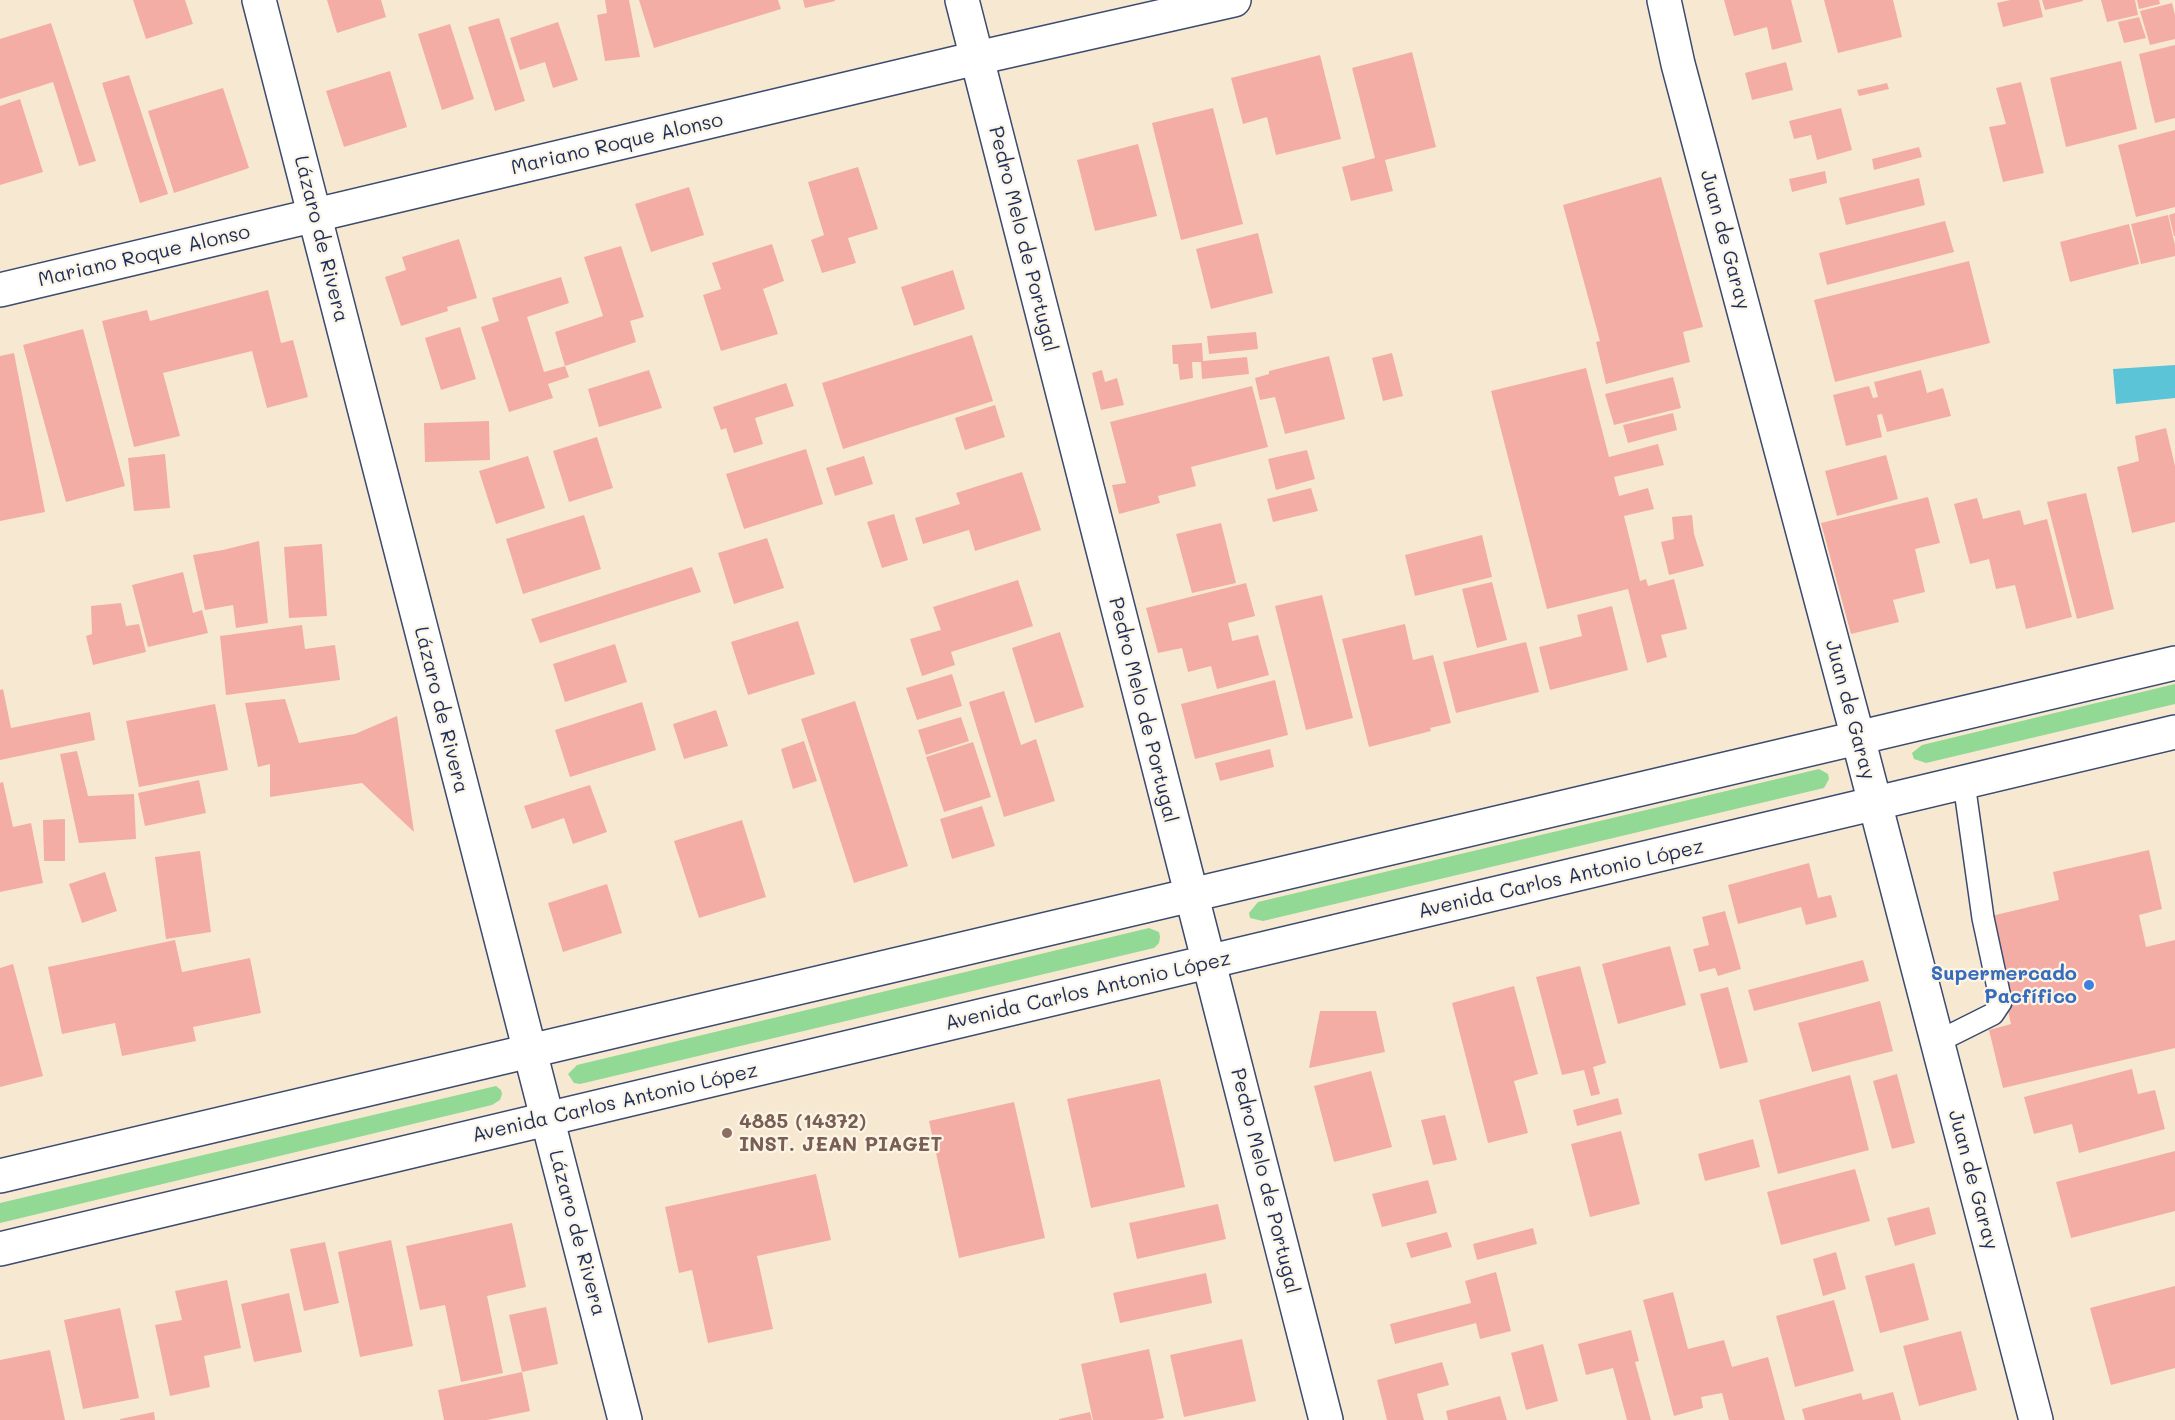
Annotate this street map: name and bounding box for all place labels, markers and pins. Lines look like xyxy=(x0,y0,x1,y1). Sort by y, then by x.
place label: Supermercado Pacfífico xyxy=(1931,962,2077,1009)
marker: Supermercado Pacfífico xyxy=(2082,978,2096,992)
place label: 4885 (14372) INST. JEAN PIAGET xyxy=(739,1110,942,1157)
marker: 4885 (14372) INST. JEAN PIAGET xyxy=(720,1126,734,1140)

